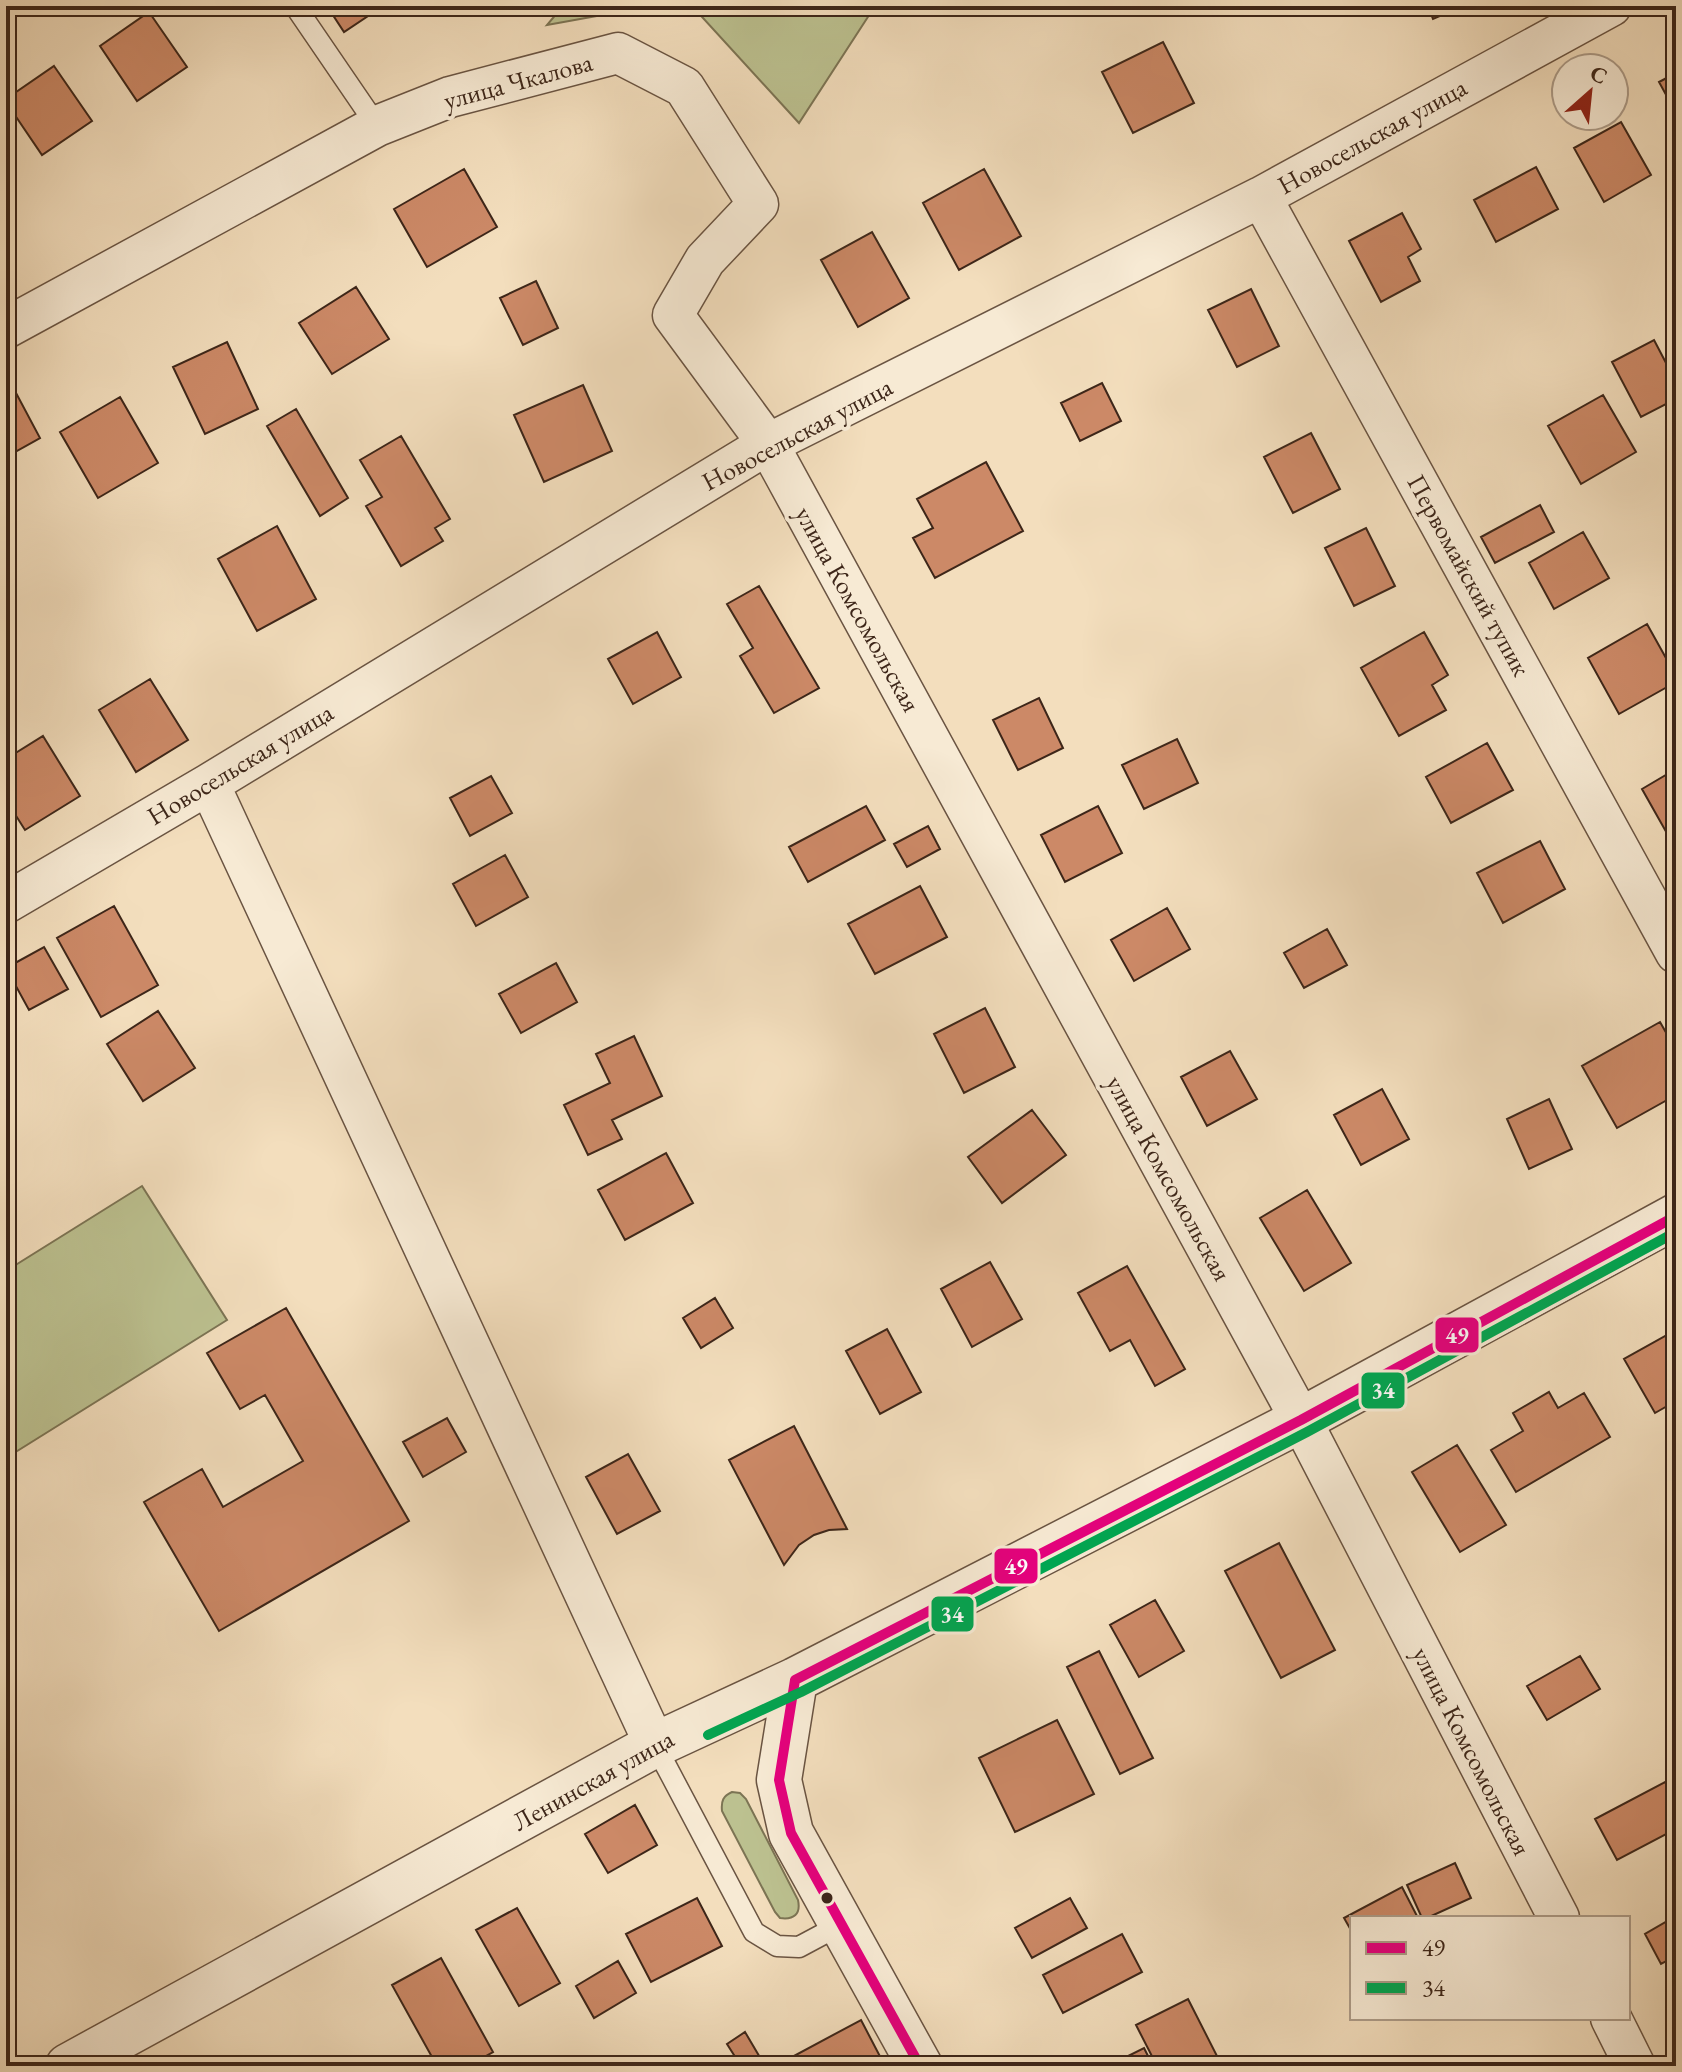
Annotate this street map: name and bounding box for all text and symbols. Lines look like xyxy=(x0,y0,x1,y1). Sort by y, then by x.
street label: улица Чкалова xyxy=(440,45,597,117)
north arrow xyxy=(1550,52,1630,132)
text: С xyxy=(1585,58,1612,91)
street label: Новосельская улица xyxy=(1271,70,1473,202)
street label: Новосельская улица xyxy=(696,369,899,499)
street label: Первомайский тупик xyxy=(1399,468,1539,682)
street label: улица Комсомольская xyxy=(787,500,929,718)
street label: Новосельская улица xyxy=(141,695,340,833)
street label: улица Комсомольская xyxy=(1098,1069,1240,1287)
line badge: 49 xyxy=(1434,1316,1480,1354)
text: 49 xyxy=(1445,1321,1469,1350)
line badge: 34 xyxy=(1360,1371,1406,1410)
text: 34 xyxy=(1371,1376,1395,1405)
line badge: 49 xyxy=(993,1547,1039,1585)
text: 49 xyxy=(1004,1552,1028,1581)
line badge: 34 xyxy=(930,1595,975,1633)
text: 34 xyxy=(940,1600,964,1629)
street label: улица Комсомольская xyxy=(1405,1641,1539,1861)
street label: Ленинская улица xyxy=(506,1721,680,1838)
unlabelled marker xyxy=(819,1890,835,1906)
legend xyxy=(1350,1916,1630,2020)
text: 49 xyxy=(1422,1932,1446,1963)
text: 34 xyxy=(1422,1972,1446,2003)

